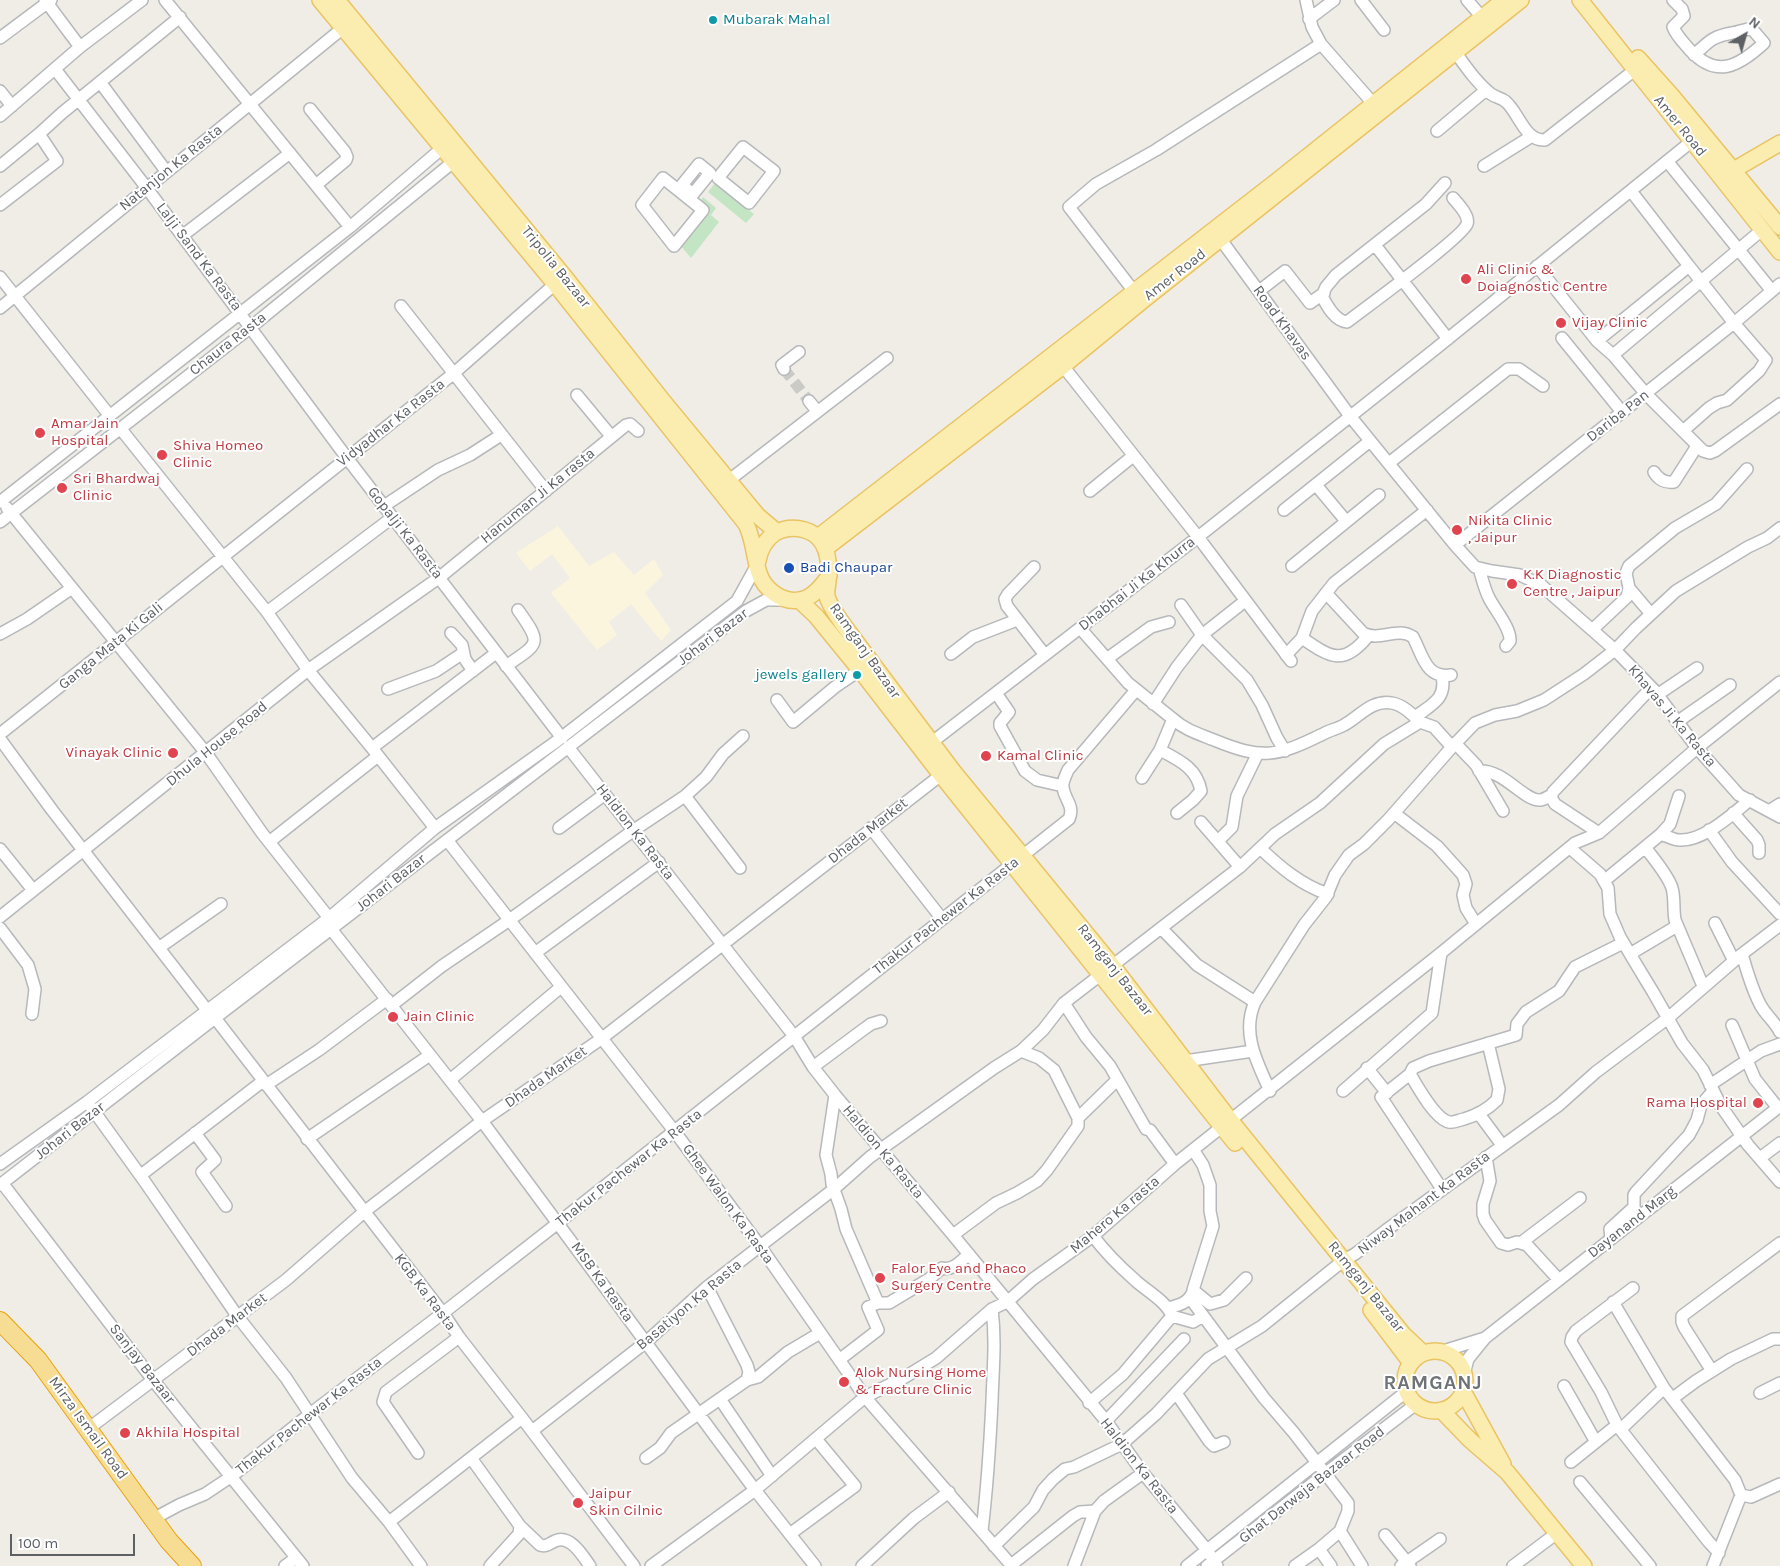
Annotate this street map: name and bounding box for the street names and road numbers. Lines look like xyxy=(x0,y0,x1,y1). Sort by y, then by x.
street label: Amer Road xyxy=(1650,92,1710,160)
street label: Natanjon Ka Rasta xyxy=(116,121,226,215)
street label: Lalji Sand Ka Rasta xyxy=(152,199,246,315)
street label: Tripolia Bazaar xyxy=(517,222,595,312)
street label: Amer Road xyxy=(1140,245,1210,305)
street label: Road Khavas xyxy=(1249,282,1315,364)
street label: Chaura Rasta xyxy=(186,309,270,379)
street label: Vidyadhar Ka Rasta xyxy=(333,375,449,471)
street label: Dariba Pan xyxy=(1583,386,1653,446)
street label: Hanuman Ji Ka rasta xyxy=(477,444,599,548)
street label: Gopalji Ka Rasta xyxy=(363,483,447,583)
street label: Dhabhai Ji Ka Khurra xyxy=(1075,533,1199,635)
street label: Ganga Mata Ki Gali xyxy=(55,598,167,694)
street label: Ramganj Bazaar xyxy=(825,600,905,702)
street label: Johari Bazar xyxy=(674,605,752,669)
street label: Khavas Ji Ka Rasta xyxy=(1624,661,1720,771)
street label: Dhula House Road xyxy=(163,698,271,790)
street label: Haldion Ka Rasta xyxy=(592,780,678,884)
street label: Dhada Market xyxy=(825,794,911,868)
street label: Johari Bazar xyxy=(353,850,429,916)
street label: Thakur Pachewar Ka Rasta xyxy=(869,853,1023,979)
street label: Ramganj Bazaar xyxy=(1073,920,1157,1020)
street label: Dhada Market xyxy=(501,1042,591,1112)
street label: Johari Bazar xyxy=(32,1098,108,1164)
street label: Haldion Ka Rasta xyxy=(839,1101,927,1203)
street label: Thakur Pachewar Ka Rasta xyxy=(552,1105,706,1231)
street label: Ghee Walon Ka Rasta xyxy=(678,1140,778,1268)
street label: Niway Mahant Ka Rasta xyxy=(1354,1147,1494,1259)
street label: Mahero Ka rasta xyxy=(1067,1172,1163,1258)
street label: Dayanand Marg xyxy=(1584,1182,1680,1262)
street label: MSB Ka Rasta xyxy=(567,1238,637,1326)
street label: Ramganj Bazaar xyxy=(1324,1238,1408,1336)
street label: KGB Ka Rasta xyxy=(390,1250,460,1334)
street label: Basatiyon Ka Rasta xyxy=(633,1256,745,1354)
street label: Dhada Market xyxy=(183,1289,271,1361)
street label: Sanjay Bazaar xyxy=(105,1320,179,1408)
street label: Thakur Pachewar Ka Rasta xyxy=(232,1353,386,1479)
street label: Mirza Ismail Road xyxy=(45,1373,131,1483)
street label: Haldion Ka Rasta xyxy=(1096,1414,1182,1518)
street label: Ghat Darwaja Bazaar Road xyxy=(1235,1422,1389,1548)

